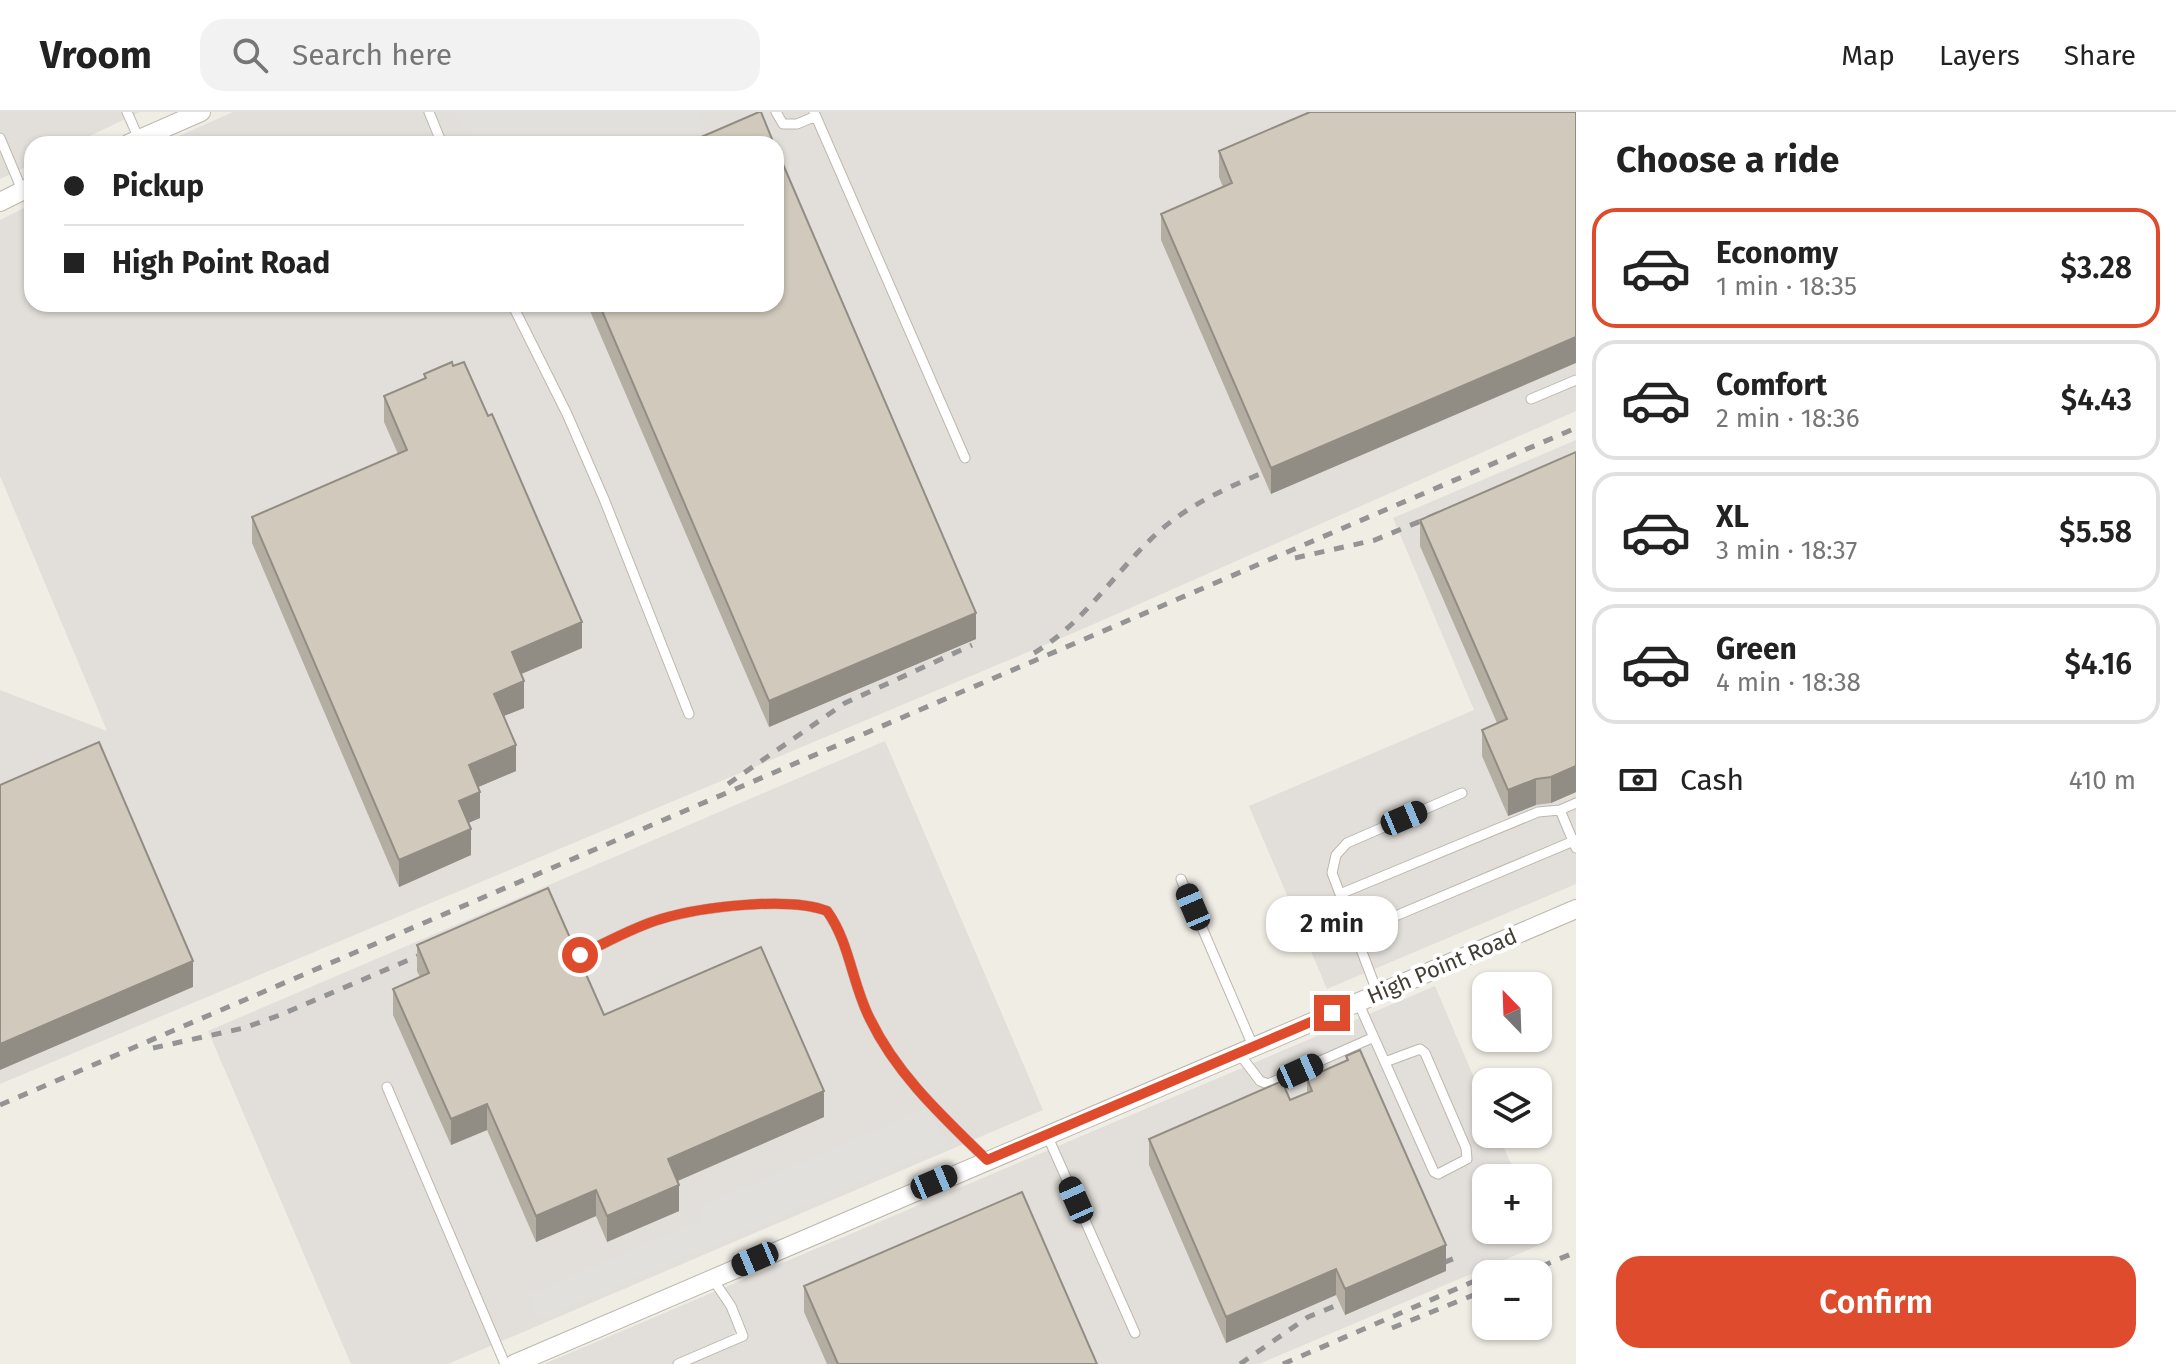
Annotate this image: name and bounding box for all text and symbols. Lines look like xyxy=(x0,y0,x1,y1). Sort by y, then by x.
search box xyxy=(200,19,760,91)
text: Vroom xyxy=(40,32,152,78)
icon: search xyxy=(228,33,272,77)
text: Search here xyxy=(292,37,452,73)
text: Map xyxy=(1841,39,1895,72)
text: Layers xyxy=(1939,39,2020,72)
text: Share xyxy=(2064,39,2136,72)
text: Choose a ride xyxy=(1616,138,1839,182)
text: Pickup xyxy=(112,168,204,204)
icon: car xyxy=(1620,232,1692,304)
text: Economy xyxy=(1716,235,1838,271)
text: High Point Road xyxy=(112,245,330,281)
text: $3.28 xyxy=(2060,250,2132,286)
text: 1 min · 18:35 xyxy=(1716,271,1857,302)
icon: car xyxy=(1620,364,1692,436)
text: Comfort xyxy=(1716,367,1827,403)
text: $4.43 xyxy=(2061,382,2132,418)
text: 2 min · 18:36 xyxy=(1716,403,1860,434)
icon: car xyxy=(1620,496,1692,568)
text: XL xyxy=(1716,499,1749,535)
text: $5.58 xyxy=(2059,514,2132,550)
text: 3 min · 18:37 xyxy=(1716,535,1857,566)
icon: car xyxy=(1620,628,1692,700)
text: Green xyxy=(1716,631,1797,667)
text: $4.16 xyxy=(2064,646,2132,682)
text: 4 min · 18:38 xyxy=(1716,667,1861,698)
icon: cash xyxy=(1616,758,1660,802)
text: Cash xyxy=(1680,762,1744,798)
text: 410 m xyxy=(2069,765,2136,796)
car xyxy=(1377,798,1431,838)
car xyxy=(1173,880,1213,934)
callout: 2 min xyxy=(1266,897,1398,953)
text: 2 min xyxy=(1300,908,1364,939)
street label: High Point Road xyxy=(1363,922,1521,1010)
route start xyxy=(562,937,598,973)
north arrow xyxy=(1472,972,1552,1052)
map controls xyxy=(1472,972,1552,1340)
route end xyxy=(1314,995,1350,1031)
car xyxy=(1273,1050,1327,1092)
button: layers xyxy=(1472,1068,1552,1148)
car xyxy=(907,1162,961,1202)
button: + xyxy=(1472,1164,1552,1244)
car xyxy=(1055,1173,1097,1227)
car xyxy=(728,1239,782,1279)
button: Confirm xyxy=(1616,1256,2136,1348)
button: − xyxy=(1472,1260,1552,1340)

